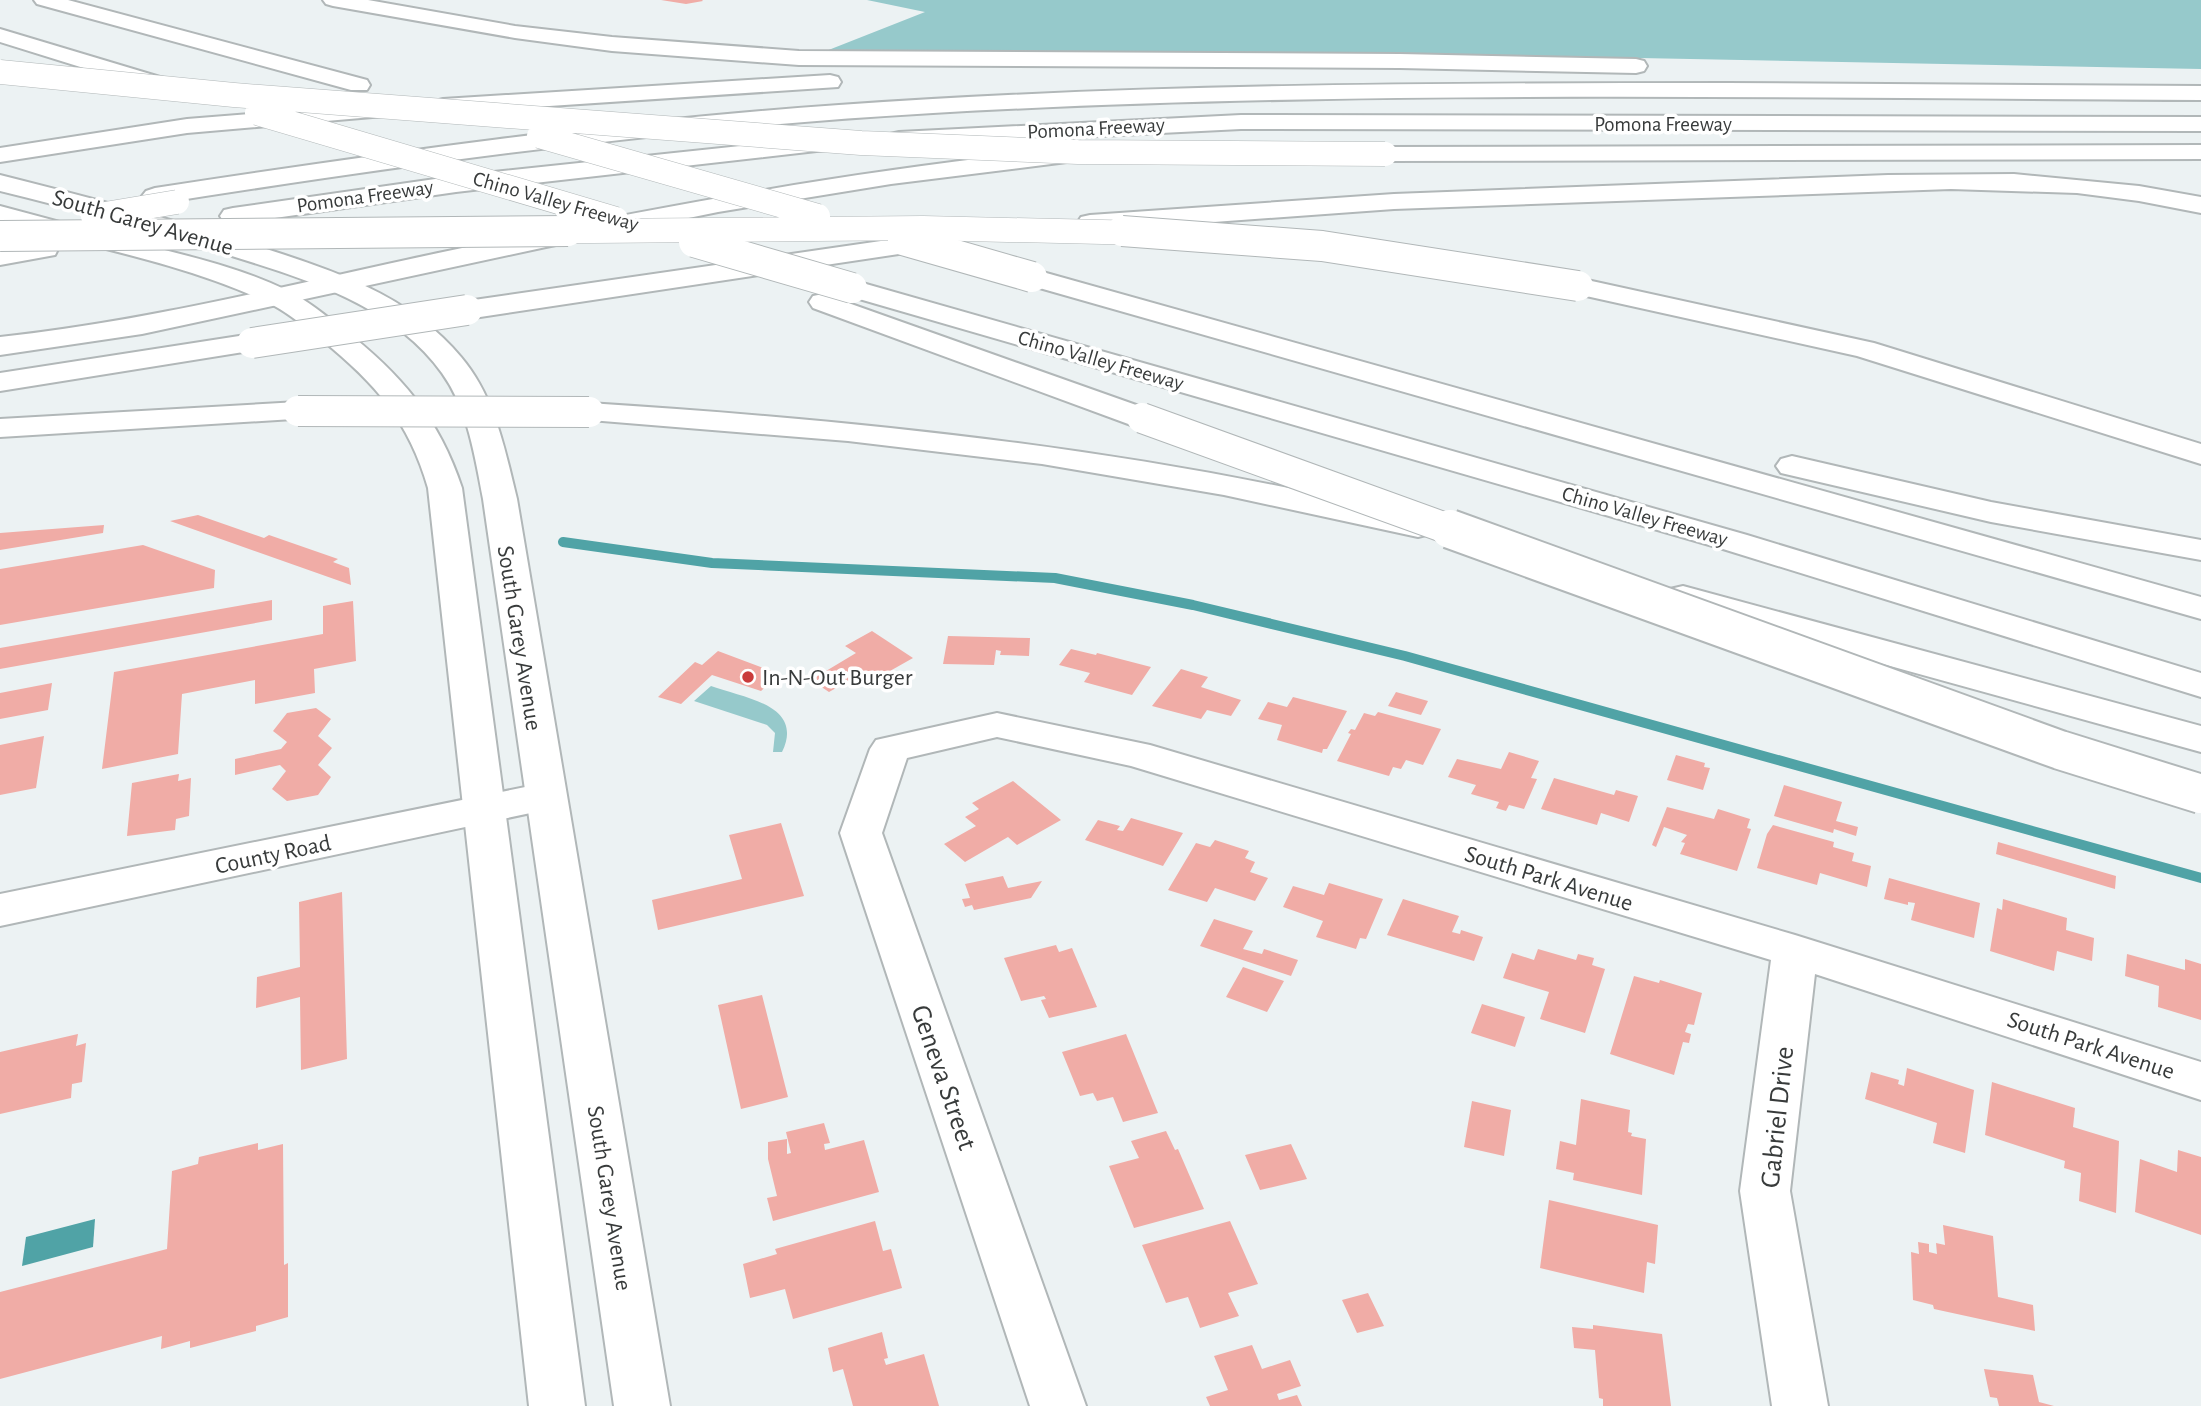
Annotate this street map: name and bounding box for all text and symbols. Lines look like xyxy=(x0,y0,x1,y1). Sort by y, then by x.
street label: Pomona Freeway xyxy=(1027,114,1165,143)
street label: Pomona Freeway xyxy=(1594,114,1732,135)
street label: Chino Valley Freeway xyxy=(471,168,641,235)
street label: Pomona Freeway xyxy=(295,177,435,216)
street label: South Garey Avenue xyxy=(50,186,236,260)
street label: Chino Valley Freeway xyxy=(1016,327,1186,394)
street label: Chino Valley Freeway xyxy=(1560,483,1730,550)
street label: South Garey Avenue xyxy=(493,544,545,732)
place label: In-N-Out Burger xyxy=(762,666,913,690)
marker: In-N-Out Burger xyxy=(740,669,756,685)
street label: County Road xyxy=(213,831,333,879)
street label: South Park Avenue xyxy=(1462,842,1636,916)
street label: Geneva Street xyxy=(905,1002,981,1154)
street label: South Park Avenue xyxy=(2004,1008,2177,1084)
street label: Gabriel Drive xyxy=(1757,1045,1799,1189)
street label: South Garey Avenue xyxy=(583,1104,635,1292)

